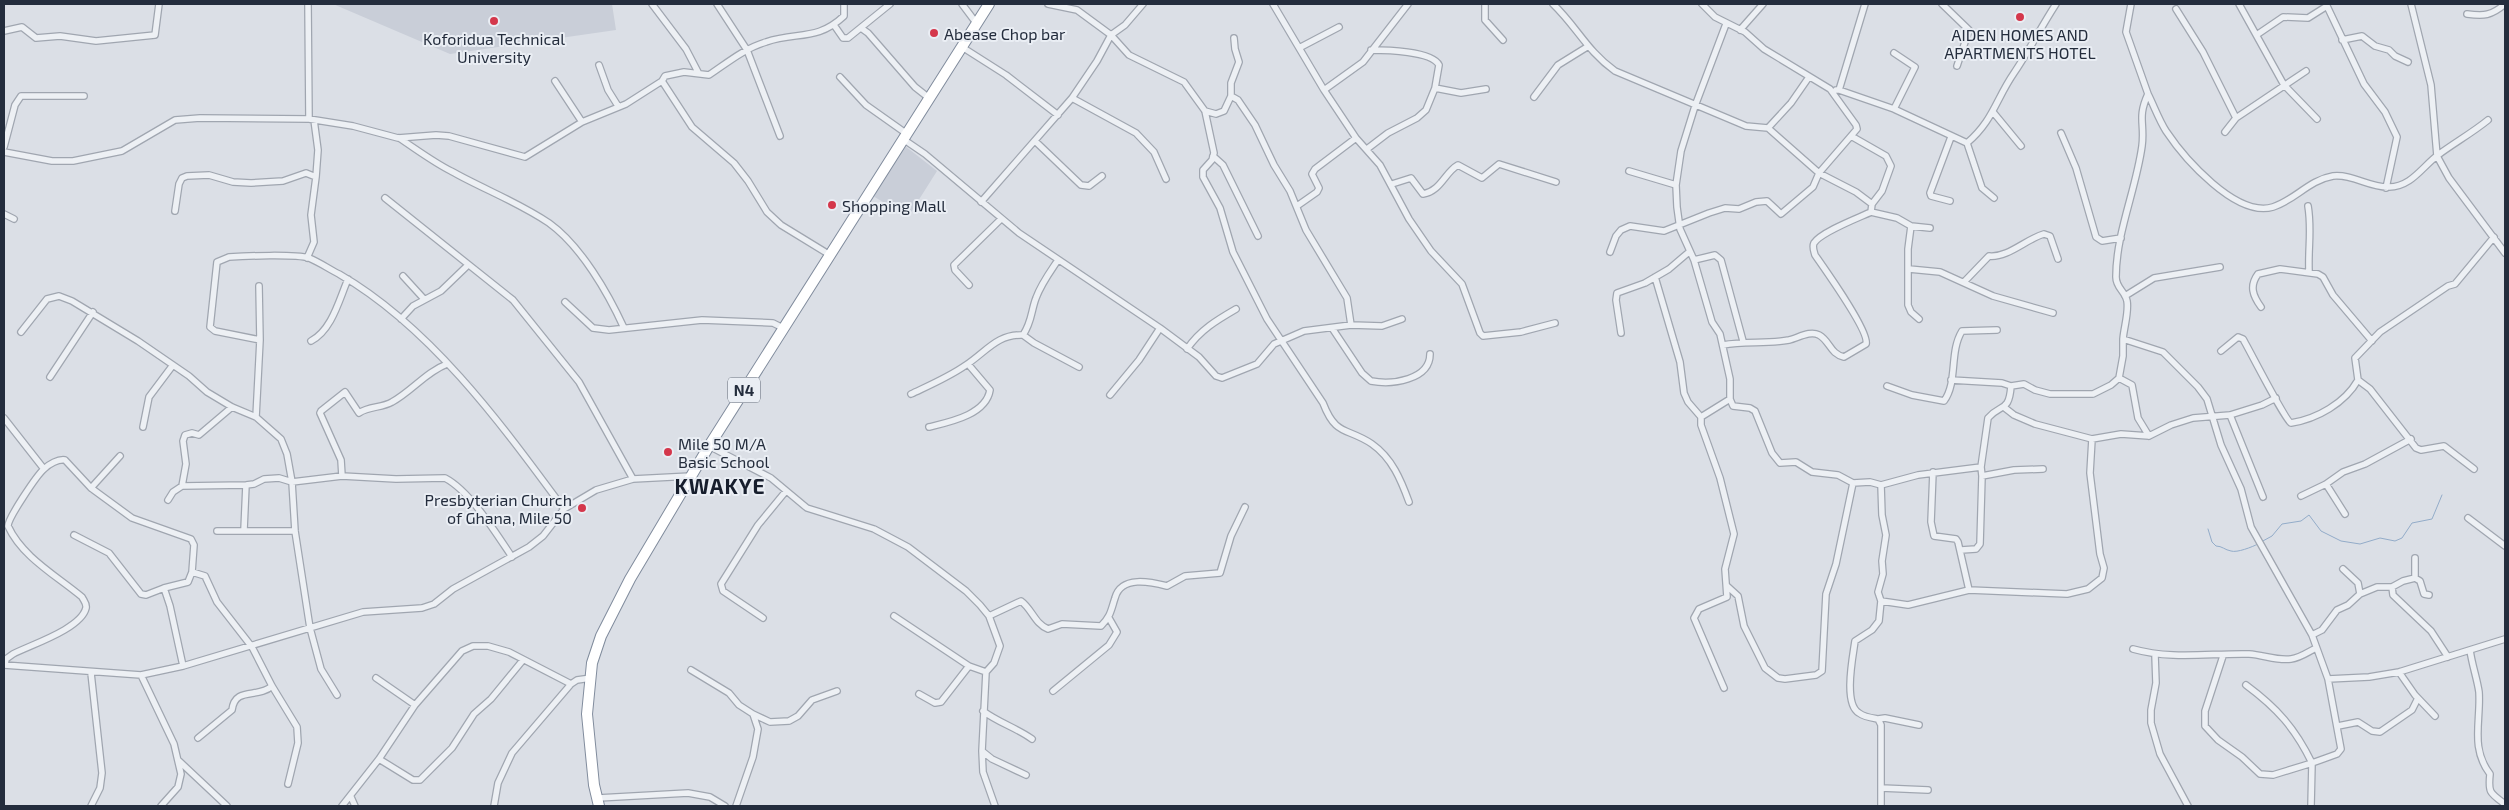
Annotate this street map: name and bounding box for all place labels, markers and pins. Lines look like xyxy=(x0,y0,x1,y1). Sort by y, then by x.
marker: AIDEN HOMES AND APARTMENTS HOTEL xyxy=(2014,11,2026,23)
marker: Koforidua Technical University xyxy=(488,15,500,27)
place label: Abease Chop bar xyxy=(944,24,1066,43)
place label: AIDEN HOMES AND APARTMENTS HOTEL xyxy=(1944,25,2096,62)
marker: Abease Chop bar xyxy=(928,27,940,39)
place label: Koforidua Technical University xyxy=(423,29,565,66)
place label: Shopping Mall xyxy=(842,196,946,215)
marker: Shopping Mall xyxy=(826,199,838,211)
place label: Mile 50 M/A Basic School xyxy=(678,434,769,471)
marker: Mile 50 M/A Basic School xyxy=(662,446,674,458)
place label: Presbyterian Church of Ghana, Mile 50 xyxy=(425,490,572,527)
marker: Presbyterian Church of Ghana, Mile 50 xyxy=(576,502,588,514)

